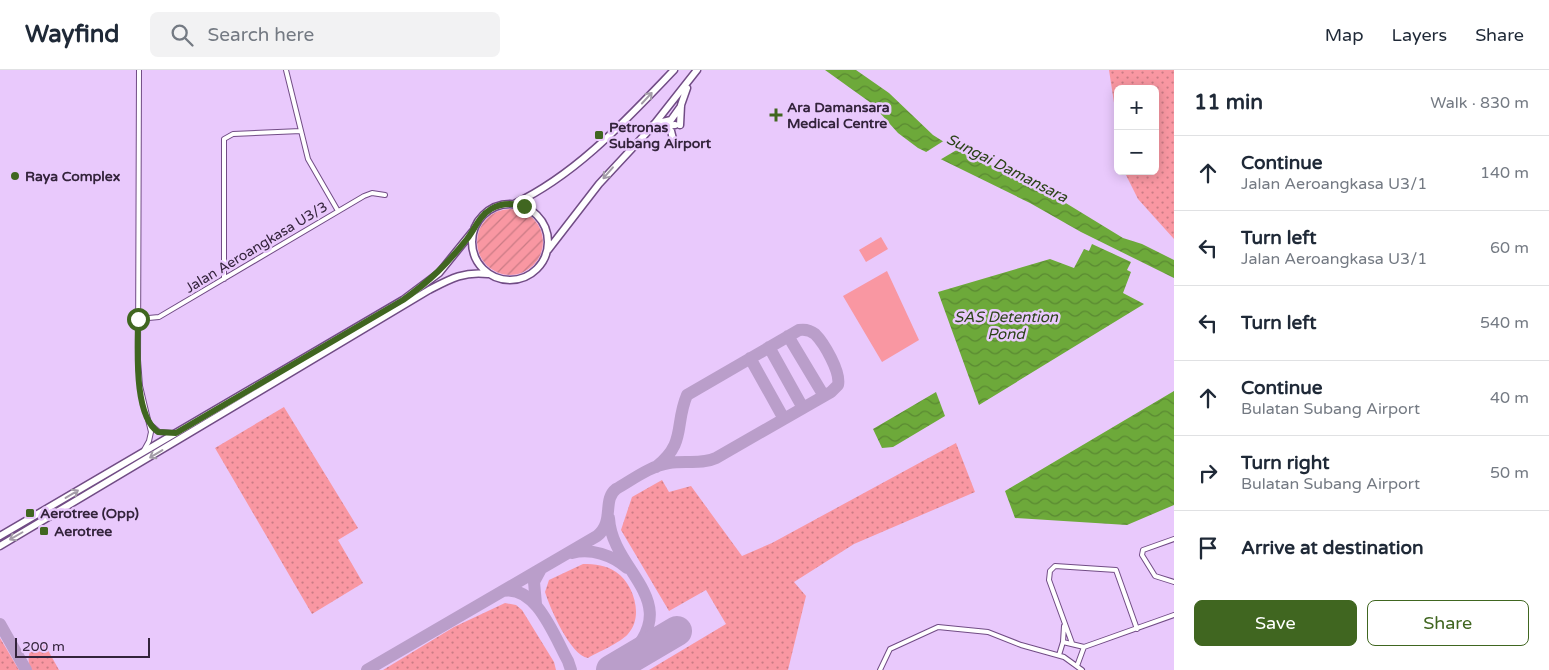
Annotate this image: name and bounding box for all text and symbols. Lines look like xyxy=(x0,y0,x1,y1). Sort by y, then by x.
search box xyxy=(150,12,500,57)
text: Wayfind xyxy=(25,20,120,49)
icon: search xyxy=(168,21,196,49)
text: Search here xyxy=(208,24,314,46)
text: Map xyxy=(1325,24,1364,46)
text: Layers xyxy=(1392,24,1447,46)
text: Share xyxy=(1475,24,1524,46)
map controls xyxy=(1114,85,1159,175)
button: + xyxy=(1114,85,1159,130)
text: 11 min xyxy=(1194,90,1263,115)
one-way arrow xyxy=(642,92,653,105)
text: Walk · 830 m xyxy=(1430,93,1529,113)
place label: Ara Damansara Medical Centre xyxy=(787,99,890,132)
marker: Ara Damansara Medical Centre xyxy=(769,108,783,122)
place label: Petronas Subang Airport xyxy=(609,119,712,152)
marker: Petronas Subang Airport xyxy=(593,129,605,141)
water label: Sungai Damansara xyxy=(943,130,1071,207)
button: − xyxy=(1114,130,1159,175)
text: Continue xyxy=(1241,152,1323,174)
icon: ahead xyxy=(1194,159,1222,187)
text: 140 m xyxy=(1480,163,1529,183)
one-way arrow xyxy=(603,166,614,179)
place label: Raya Complex xyxy=(25,168,121,185)
marker: Raya Complex xyxy=(9,170,21,182)
text: Jalan Aeroangkasa U3/1 xyxy=(1241,174,1427,194)
route end xyxy=(513,195,536,218)
street label: Jalan Aeroangkasa U3/3 xyxy=(182,198,330,297)
text: Turn left xyxy=(1241,227,1317,249)
icon: left xyxy=(1194,234,1222,262)
text: 60 m xyxy=(1490,238,1529,258)
text: Jalan Aeroangkasa U3/1 xyxy=(1241,249,1427,269)
route start xyxy=(127,308,150,331)
water label: SAS Detention Pond xyxy=(954,308,1059,343)
icon: left xyxy=(1194,309,1222,337)
text: Turn left xyxy=(1241,312,1317,334)
text: 540 m xyxy=(1480,313,1529,333)
text: Continue xyxy=(1241,377,1323,399)
icon: ahead xyxy=(1194,384,1222,412)
text: 40 m xyxy=(1490,388,1529,408)
text: Bulatan Subang Airport xyxy=(1241,399,1420,419)
one-way arrow xyxy=(150,449,164,459)
text: Turn right xyxy=(1241,452,1329,474)
icon: right xyxy=(1194,459,1222,487)
text: 50 m xyxy=(1490,463,1529,483)
text: Bulatan Subang Airport xyxy=(1241,474,1420,494)
one-way arrow xyxy=(65,489,79,499)
place label: Aerotree (Opp) xyxy=(40,505,139,522)
marker: Aerotree (Opp) xyxy=(24,507,36,519)
place label: Aerotree xyxy=(54,523,112,540)
marker: Aerotree xyxy=(38,525,50,537)
one-way arrow xyxy=(10,532,24,542)
icon: arrive xyxy=(1194,534,1222,562)
text: Arrive at destination xyxy=(1241,537,1424,559)
button: Save xyxy=(1194,600,1357,646)
button: Share xyxy=(1367,600,1529,646)
scale bar xyxy=(15,635,150,658)
text: 200 m xyxy=(22,638,65,655)

